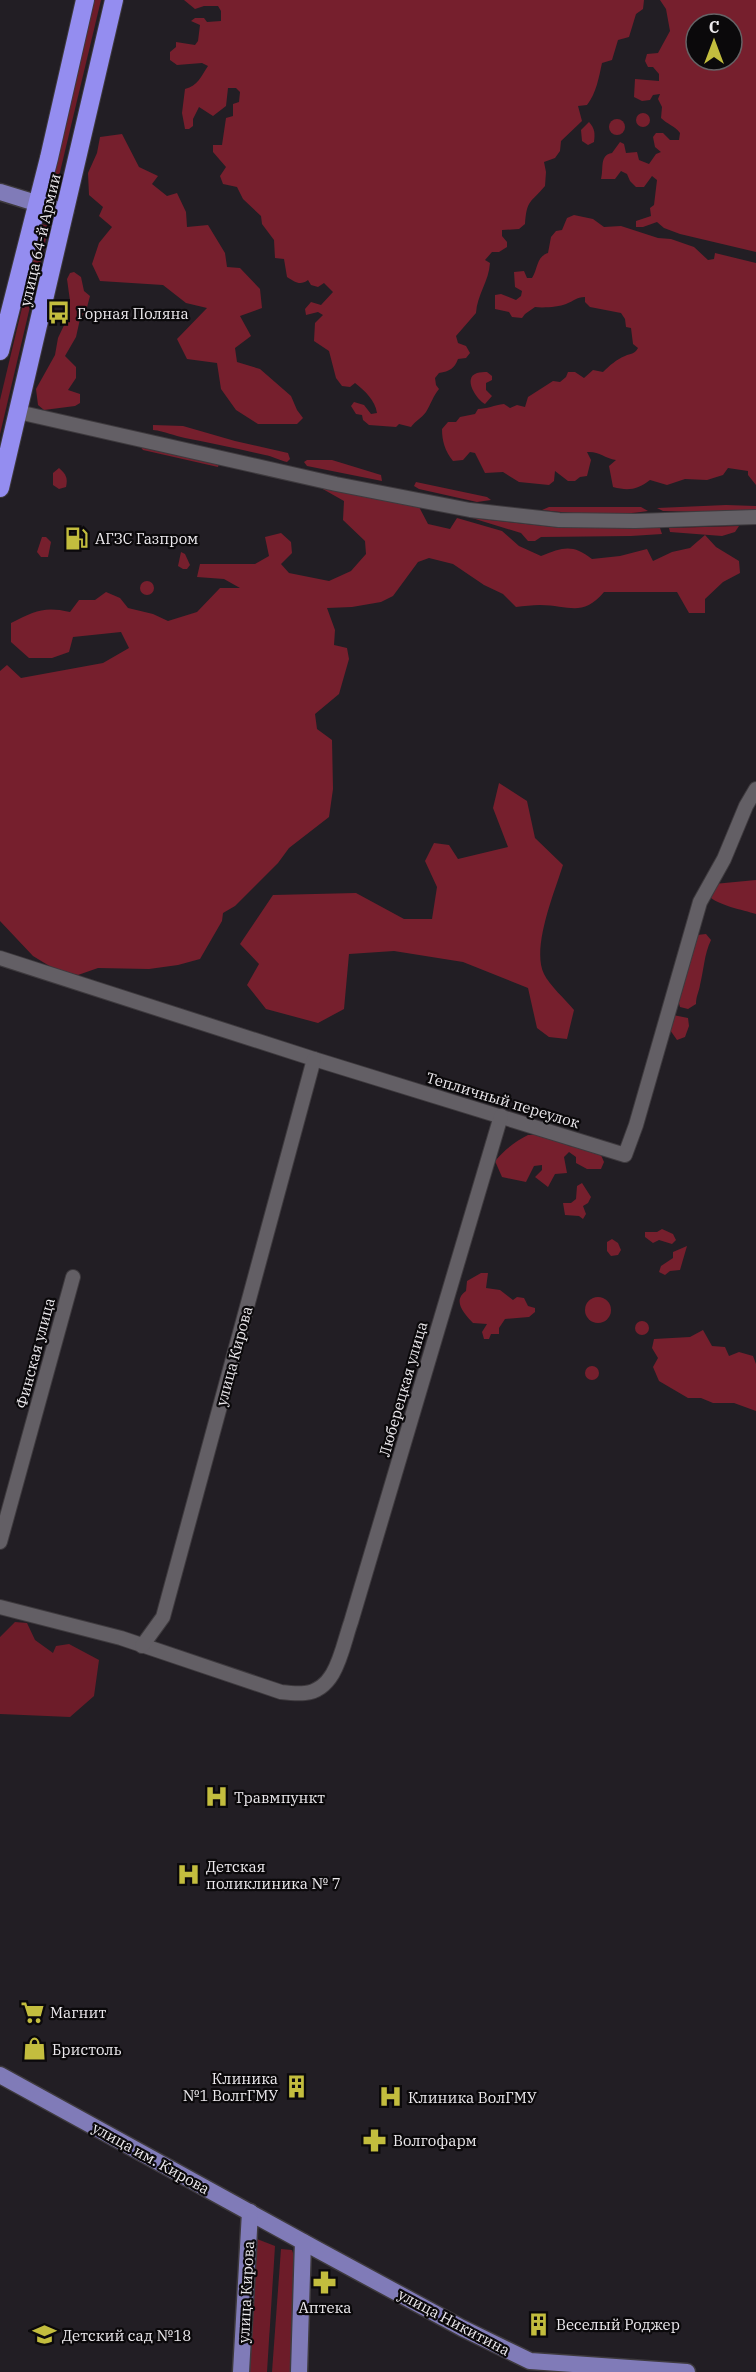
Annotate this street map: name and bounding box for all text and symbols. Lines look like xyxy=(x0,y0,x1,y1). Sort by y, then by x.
north arrow xyxy=(684,12,744,72)
text: С xyxy=(709,17,719,37)
street label: улица 64-й Армии xyxy=(15,172,65,308)
bus stop icon: Горная Поляна xyxy=(46,300,72,326)
place label: Горная Поляна xyxy=(77,304,189,323)
fuel station icon: АГЗС Газпром xyxy=(64,525,90,551)
place label: АГЗС Газпром xyxy=(95,529,198,548)
street label: Тепличный переулок xyxy=(424,1068,582,1132)
street label: Финская улица xyxy=(11,1296,59,1410)
street label: улица Кирова xyxy=(212,1304,256,1408)
street label: Люберецкая улица xyxy=(375,1319,431,1459)
hospital icon: Травмпункт xyxy=(203,1784,229,1810)
place label: Травмпункт xyxy=(234,1788,325,1807)
place label: Детская поликлиника № 7 xyxy=(206,1857,341,1893)
hospital icon: Детская поликлиника № 7 xyxy=(175,1862,201,1888)
supermarket icon: Магнит xyxy=(19,1999,45,2025)
place label: Магнит xyxy=(50,2003,106,2022)
shop icon: Бристоль xyxy=(21,2036,47,2062)
place label: Бристоль xyxy=(52,2040,122,2059)
place label: Клиника №1 ВолгГМУ xyxy=(183,2069,278,2105)
building icon: Клиника №1 ВолгГМУ xyxy=(283,2074,309,2100)
hospital icon: Клиника ВолГМУ xyxy=(377,2084,403,2110)
place label: Клиника ВолГМУ xyxy=(408,2088,537,2107)
street label: улица им. Кирова xyxy=(89,2118,213,2198)
pharmacy icon: Волгофарм xyxy=(362,2127,388,2153)
place label: Волгофарм xyxy=(393,2131,477,2150)
street label: улица Кирова xyxy=(234,2240,258,2344)
pharmacy icon: Аптека xyxy=(312,2270,338,2296)
street label: улица Никитина xyxy=(395,2284,513,2360)
place label: Аптека xyxy=(299,2298,351,2317)
building icon: Веселый Роджер xyxy=(525,2311,551,2337)
place label: Веселый Роджер xyxy=(556,2315,680,2334)
school or university icon: Детский сад №18 xyxy=(31,2322,57,2348)
place label: Детский сад №18 xyxy=(62,2326,191,2345)

